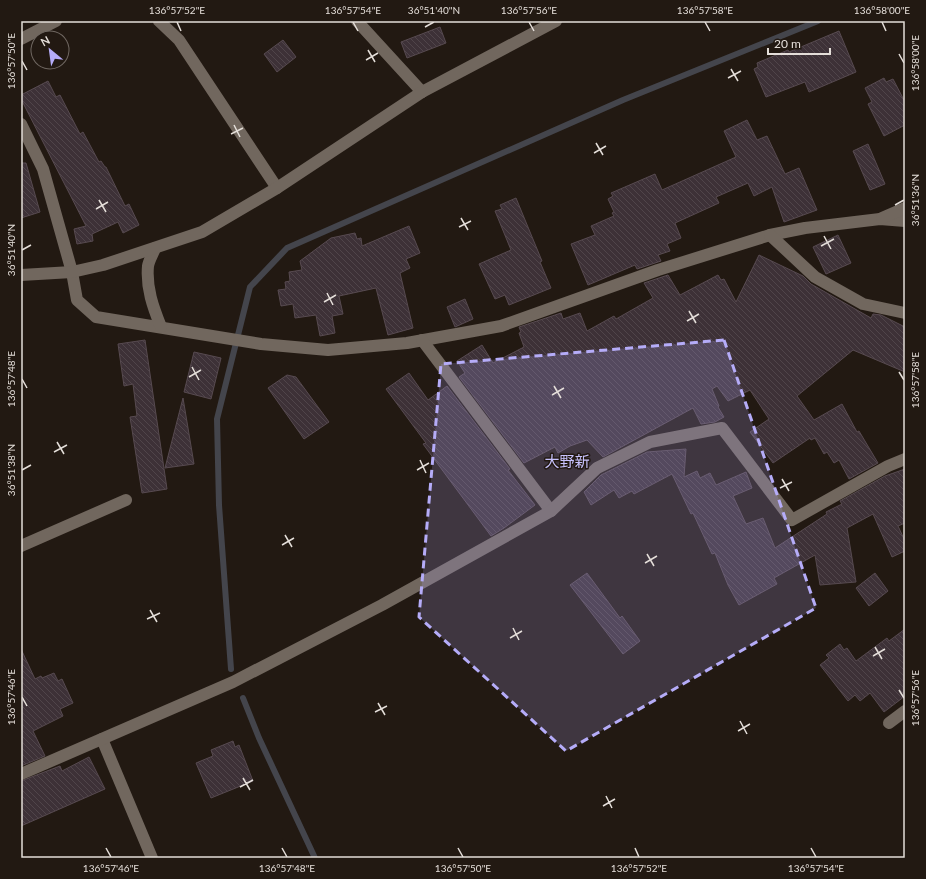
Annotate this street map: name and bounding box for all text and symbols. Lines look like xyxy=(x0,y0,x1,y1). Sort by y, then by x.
text: 136°57'52"E xyxy=(149,4,205,16)
text: 136°57'54"E xyxy=(325,4,381,16)
text: 36°51'40"N xyxy=(408,4,460,16)
text: 136°57'56"E xyxy=(501,4,557,16)
text: 136°57'58"E xyxy=(677,4,733,16)
text: 136°58'00"E xyxy=(854,4,910,16)
north arrow xyxy=(30,30,70,70)
scale bar xyxy=(768,30,830,56)
text: 136°57'50"E xyxy=(5,33,17,89)
text: N xyxy=(38,33,52,49)
text: 136°58'00"E xyxy=(909,35,921,91)
text: 20 m xyxy=(774,36,801,51)
text: 36°51'36"N xyxy=(909,174,921,226)
text: 36°51'40"N xyxy=(5,224,17,276)
text: 136°57'48"E xyxy=(5,351,17,407)
text: 136°57'58"E xyxy=(909,352,921,408)
text: 36°51'38"N xyxy=(5,444,17,496)
district label: 大野新 xyxy=(544,452,590,470)
text: 136°57'46"E xyxy=(5,669,17,725)
text: 136°57'56"E xyxy=(909,670,921,726)
text: 136°57'46"E xyxy=(83,862,139,874)
text: 136°57'48"E xyxy=(259,862,315,874)
text: 136°57'50"E xyxy=(435,862,491,874)
text: 136°57'52"E xyxy=(611,862,667,874)
text: 136°57'54"E xyxy=(788,862,844,874)

